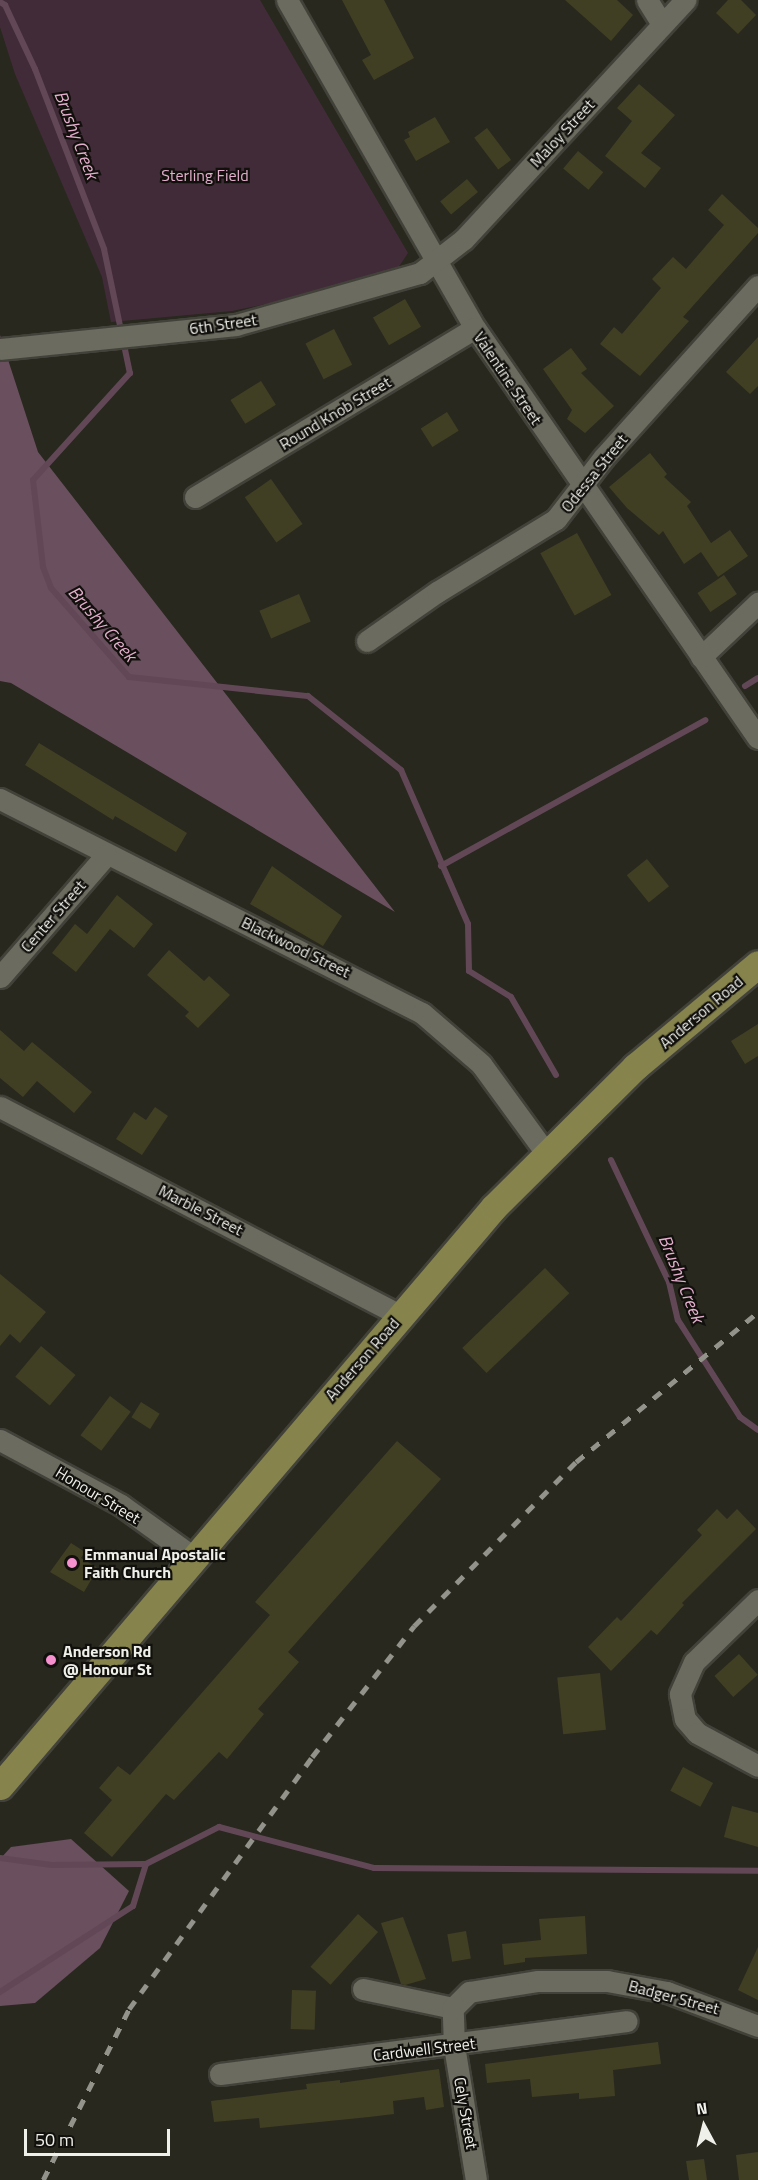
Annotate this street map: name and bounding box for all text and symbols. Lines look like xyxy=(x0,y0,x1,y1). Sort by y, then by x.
water label: Brushy Creek xyxy=(49,88,103,182)
street label: Maloy Street xyxy=(526,95,598,171)
park label: Sterling Field xyxy=(161,165,249,185)
street label: 6th Street xyxy=(188,310,258,338)
street label: Valentine Street xyxy=(470,328,546,428)
street label: Round Knob Street xyxy=(276,372,394,454)
street label: Odessa Street xyxy=(557,430,631,516)
water label: Brushy Creek xyxy=(63,582,141,666)
street label: Center Street xyxy=(17,876,89,956)
street label: Blackwood Street xyxy=(239,912,353,982)
street label: Anderson Road xyxy=(655,972,747,1052)
street label: Marble Street xyxy=(156,1181,246,1239)
water label: Brushy Creek xyxy=(654,1232,708,1326)
street label: Anderson Road xyxy=(321,1314,403,1404)
street label: Honour Street xyxy=(52,1462,144,1528)
place label: Emmanual Apostalic Faith Church xyxy=(84,1544,226,1582)
marker: Emmanual Apostalic Faith Church xyxy=(65,1556,79,1570)
place label: Anderson Rd @ Honour St xyxy=(63,1641,151,1679)
marker: Anderson Rd @ Honour St xyxy=(44,1653,58,1667)
street label: Badger Street xyxy=(627,1976,721,2018)
street label: Cardwell Street xyxy=(372,2033,476,2065)
street label: Cely Street xyxy=(450,2075,482,2151)
north arrow xyxy=(674,2096,734,2156)
text: N xyxy=(695,2096,709,2121)
scale bar xyxy=(27,2117,172,2155)
text: 50 m xyxy=(35,2126,74,2153)

